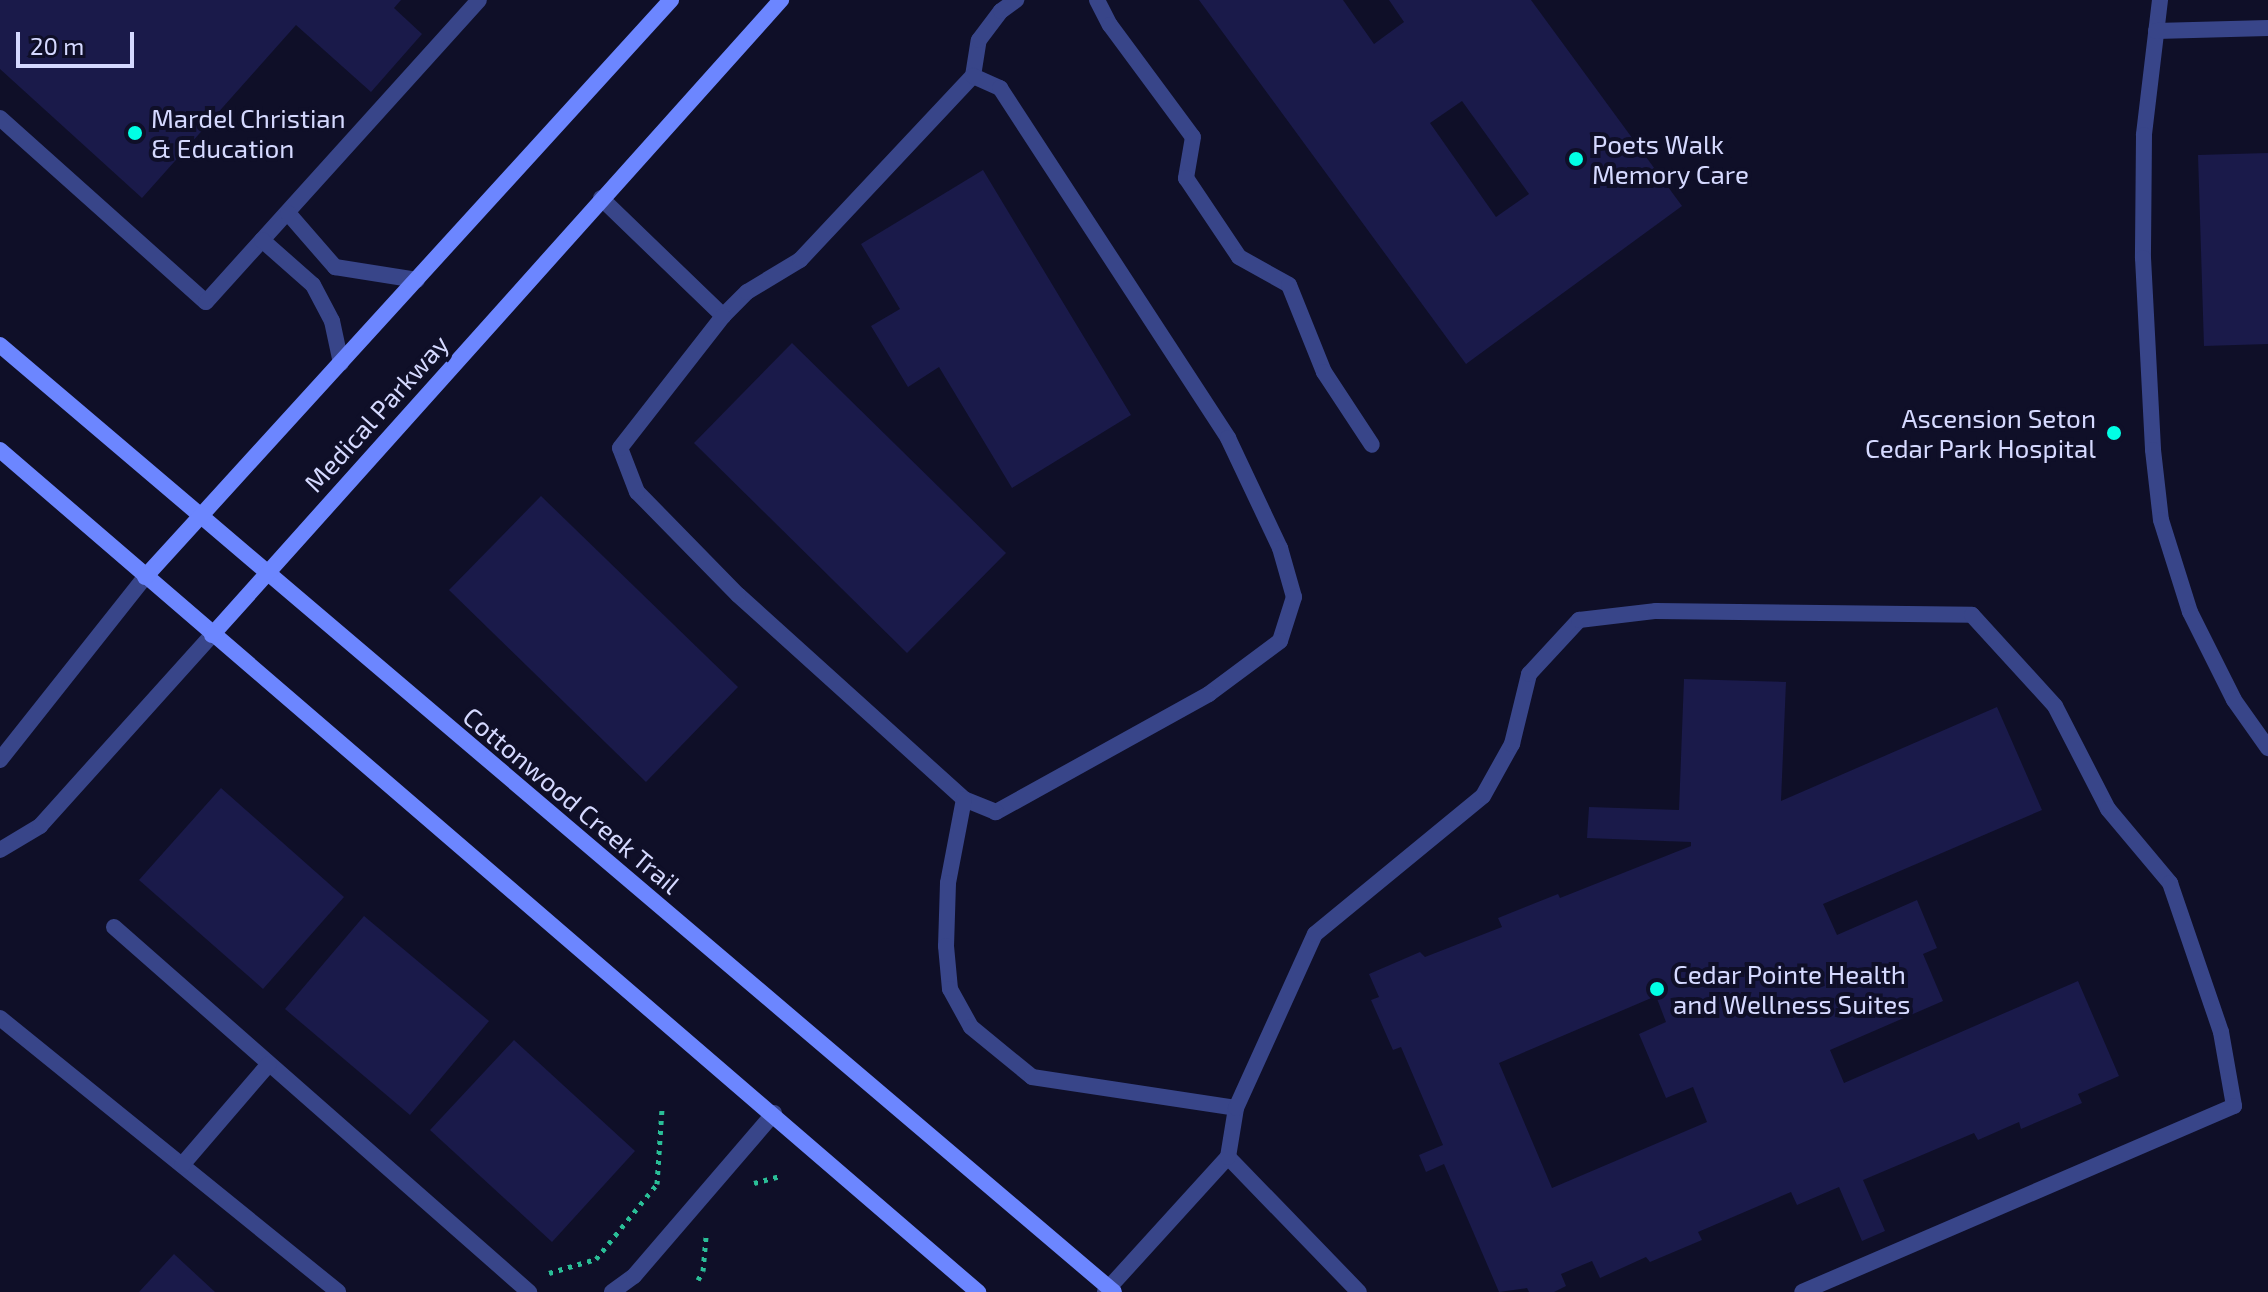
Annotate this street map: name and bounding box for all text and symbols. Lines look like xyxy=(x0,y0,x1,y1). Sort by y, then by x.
scale bar xyxy=(20,16,138,66)
text: 20 m xyxy=(30,31,84,60)
place label: Mardel Christian & Education xyxy=(151,102,346,164)
marker: Mardel Christian & Education xyxy=(126,124,144,142)
place label: Poets Walk Memory Care xyxy=(1592,128,1749,190)
marker: Poets Walk Memory Care xyxy=(1567,150,1585,168)
street label: Medical Parkway xyxy=(297,328,455,498)
place label: Ascension Seton Cedar Park Hospital xyxy=(1864,402,2096,464)
marker: Ascension Seton Cedar Park Hospital xyxy=(2103,422,2125,444)
street label: Cottonwood Creek Trail xyxy=(457,700,687,900)
place label: Cedar Pointe Health and Wellness Suites xyxy=(1673,958,1911,1020)
marker: Cedar Pointe Health and Wellness Suites xyxy=(1648,980,1666,998)

